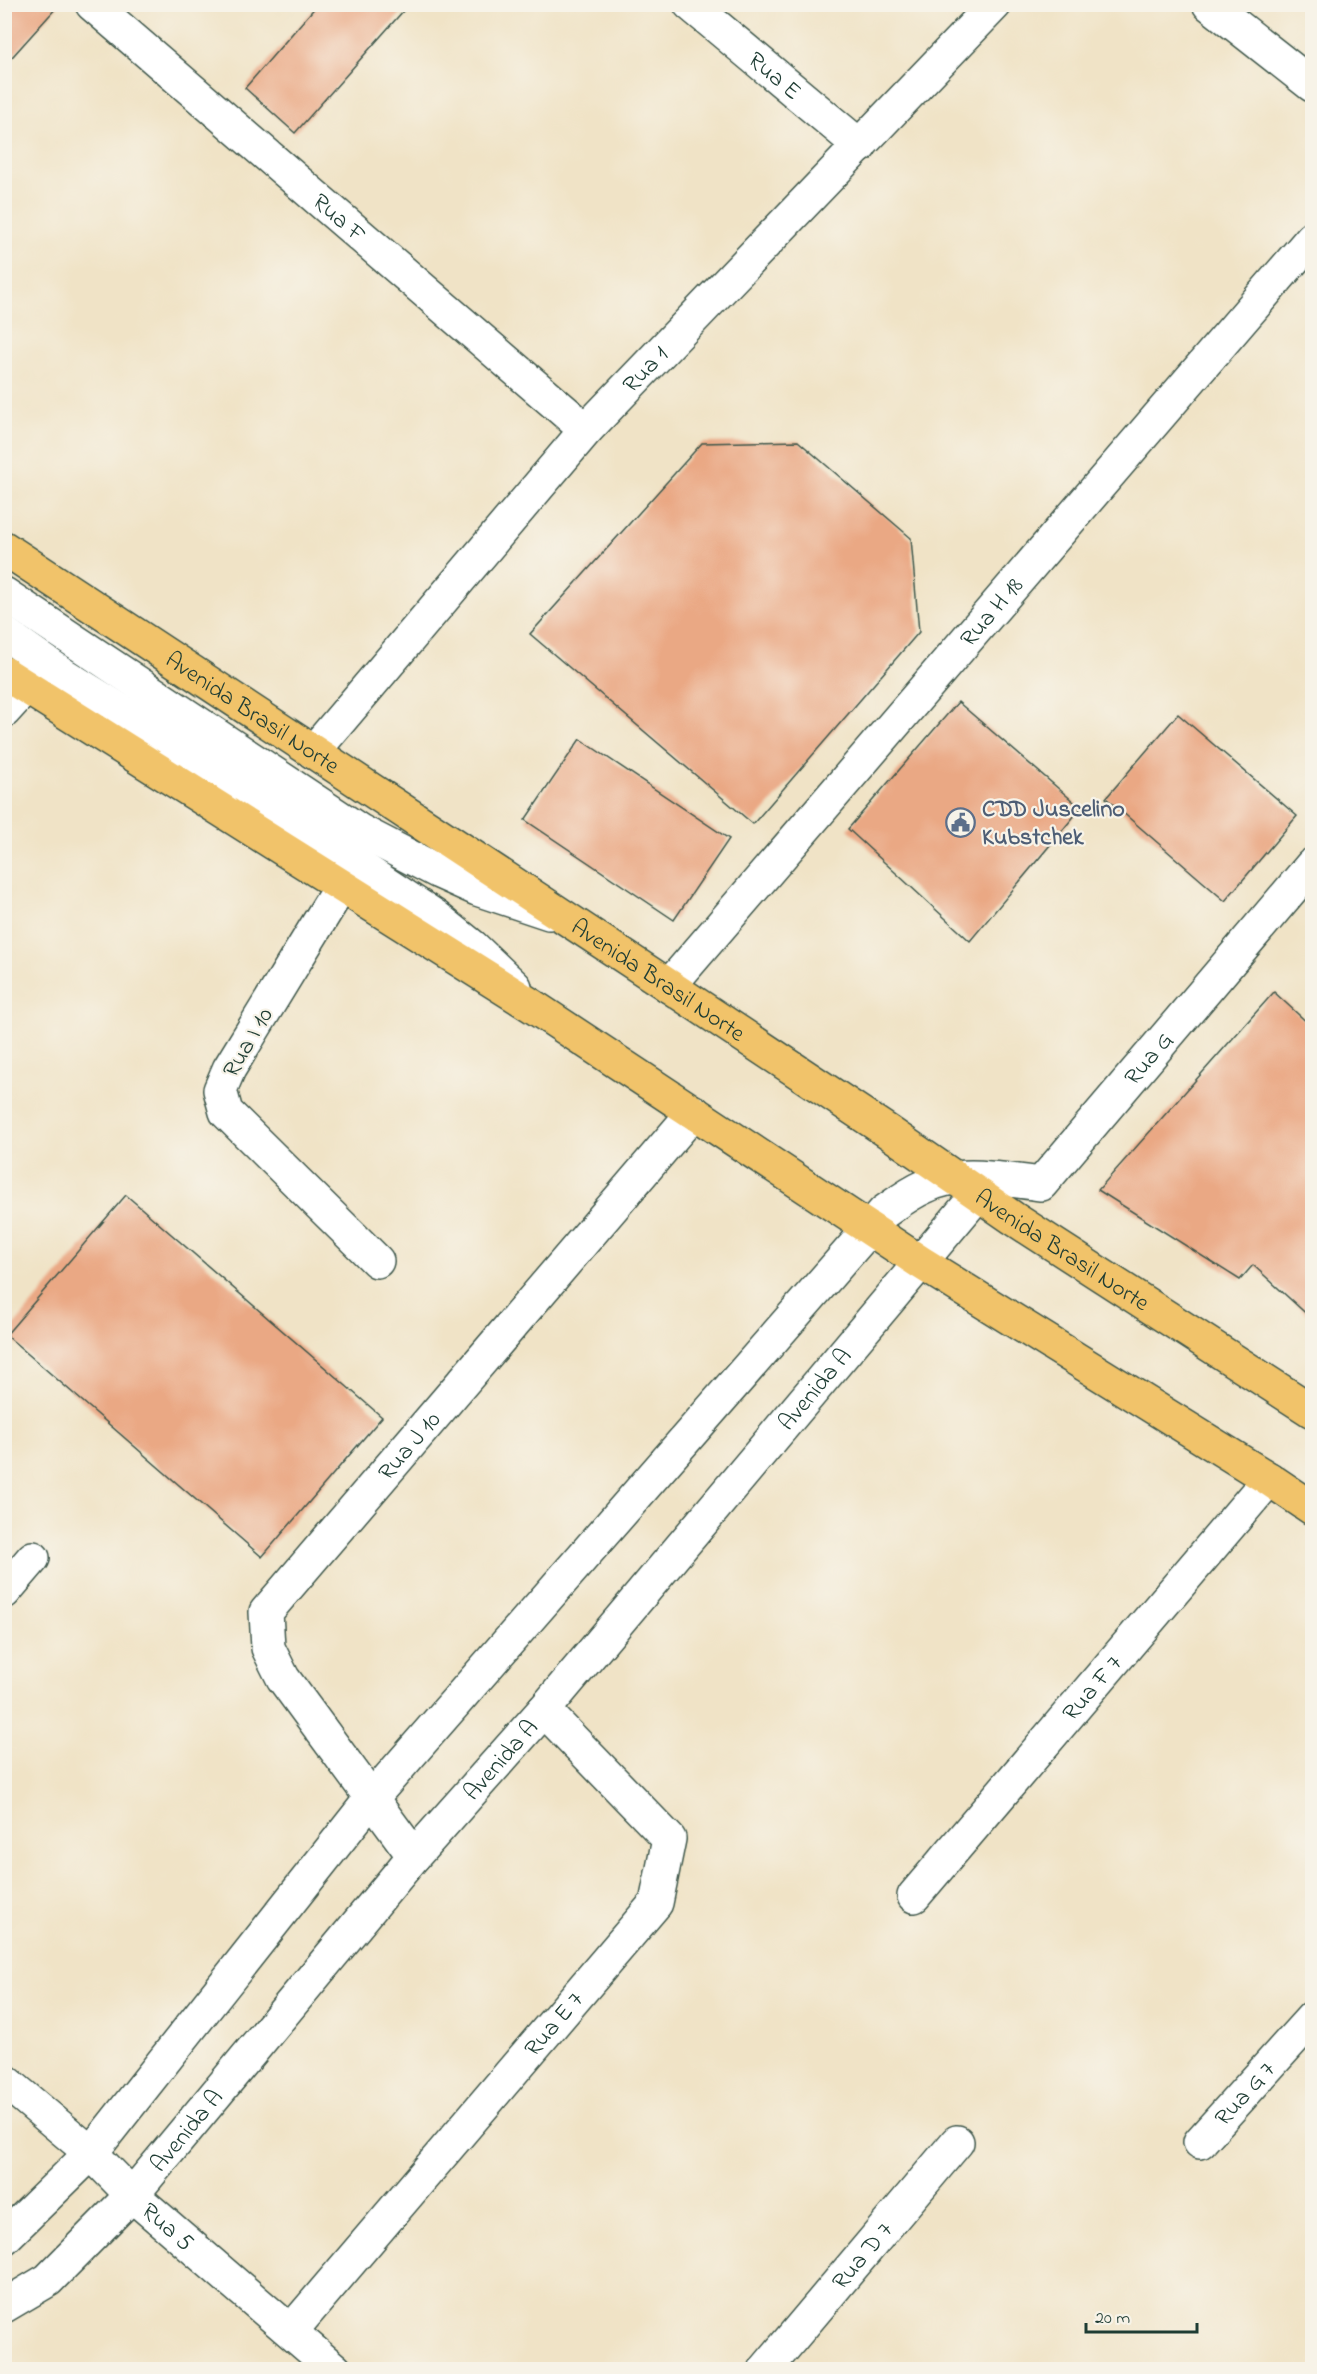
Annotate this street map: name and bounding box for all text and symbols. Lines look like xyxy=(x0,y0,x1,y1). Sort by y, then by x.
street label: Rua E xyxy=(739,44,808,110)
street label: Rua F xyxy=(303,186,373,253)
street label: Rua 1 xyxy=(615,339,678,402)
street label: Rua H 18 xyxy=(953,570,1033,656)
street label: Avenida Brasil Norte xyxy=(157,644,346,784)
place label: CDD Juscelino Kubstchek xyxy=(982,793,1125,856)
public building icon: CDD Juscelino Kubstchek xyxy=(945,806,977,838)
street label: Avenida Brasil Norte xyxy=(563,911,752,1052)
street label: Rua I 10 xyxy=(215,1002,283,1085)
street label: Rua G xyxy=(1117,1025,1183,1094)
street label: Avenida Brasil Norte xyxy=(967,1182,1156,1322)
street label: Avenida A xyxy=(771,1341,861,1439)
street label: Rua J 10 xyxy=(371,1405,450,1489)
street label: Rua F 7 xyxy=(1055,1648,1132,1730)
street label: Avenida A xyxy=(456,1712,548,1810)
street label: Rua E 7 xyxy=(517,1985,593,2066)
street label: Rua G 7 xyxy=(1207,2054,1285,2135)
street label: Avenida A xyxy=(143,2082,233,2181)
street label: Rua 5 xyxy=(133,2195,201,2261)
street label: Rua D 7 xyxy=(825,2215,903,2299)
scale bar xyxy=(1086,2296,1197,2334)
text: 20 m xyxy=(1095,2306,1130,2332)

